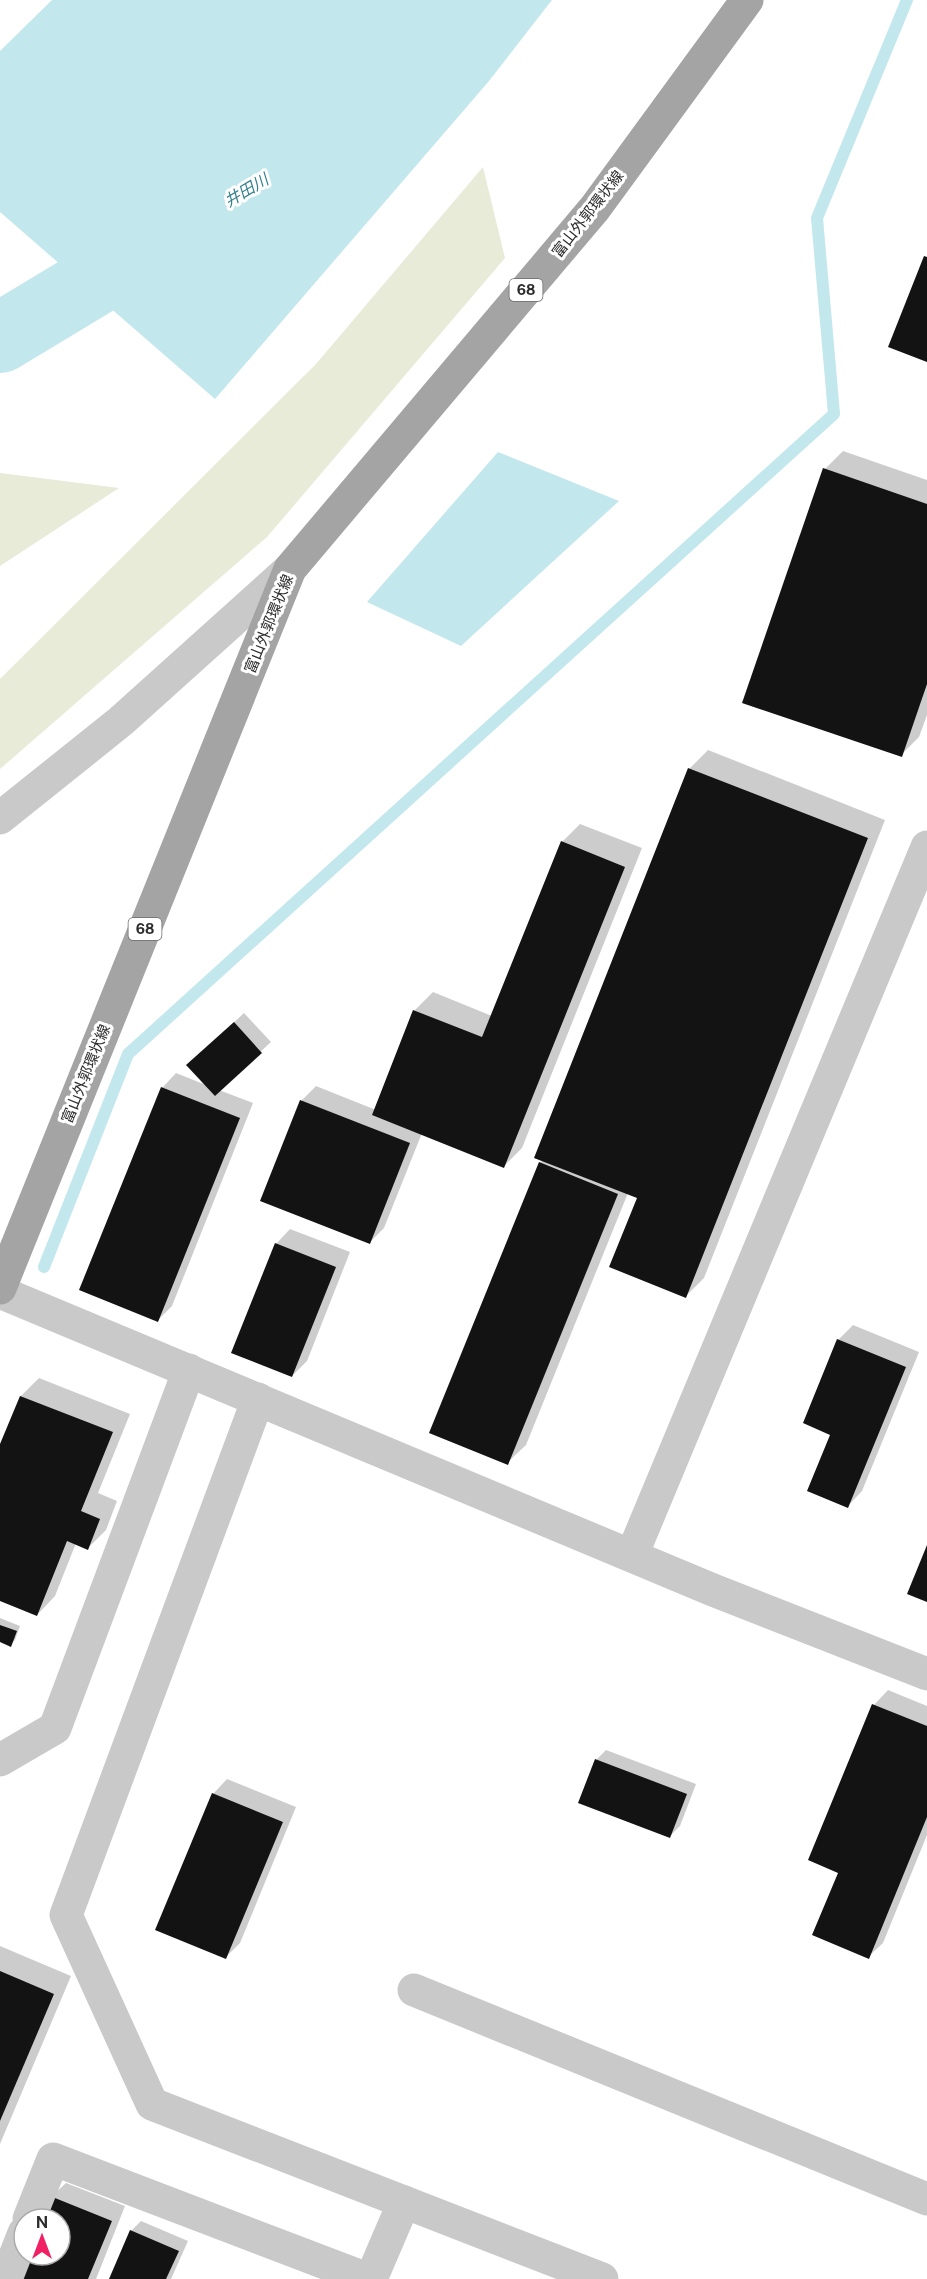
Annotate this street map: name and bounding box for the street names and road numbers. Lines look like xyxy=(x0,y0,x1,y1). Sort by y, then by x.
street label: 富山外郭環状線 xyxy=(549,167,627,260)
road number: 68 xyxy=(510,279,542,301)
street label: 富山外郭環状線 xyxy=(241,572,296,676)
road number: 68 xyxy=(128,918,162,940)
street label: 富山外郭環状線 xyxy=(58,1022,113,1126)

